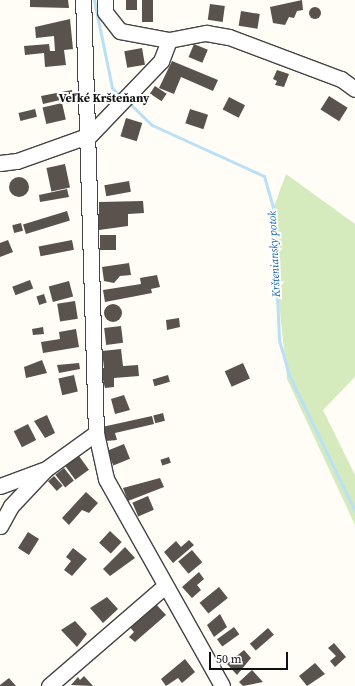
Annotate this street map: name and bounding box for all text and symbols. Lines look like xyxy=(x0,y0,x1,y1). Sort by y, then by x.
district label: Veľké Kršteňany xyxy=(59,92,149,106)
water label: Kršteniansky potok xyxy=(266,210,284,298)
scale bar xyxy=(211,644,290,670)
text: 50 m xyxy=(216,651,242,667)

